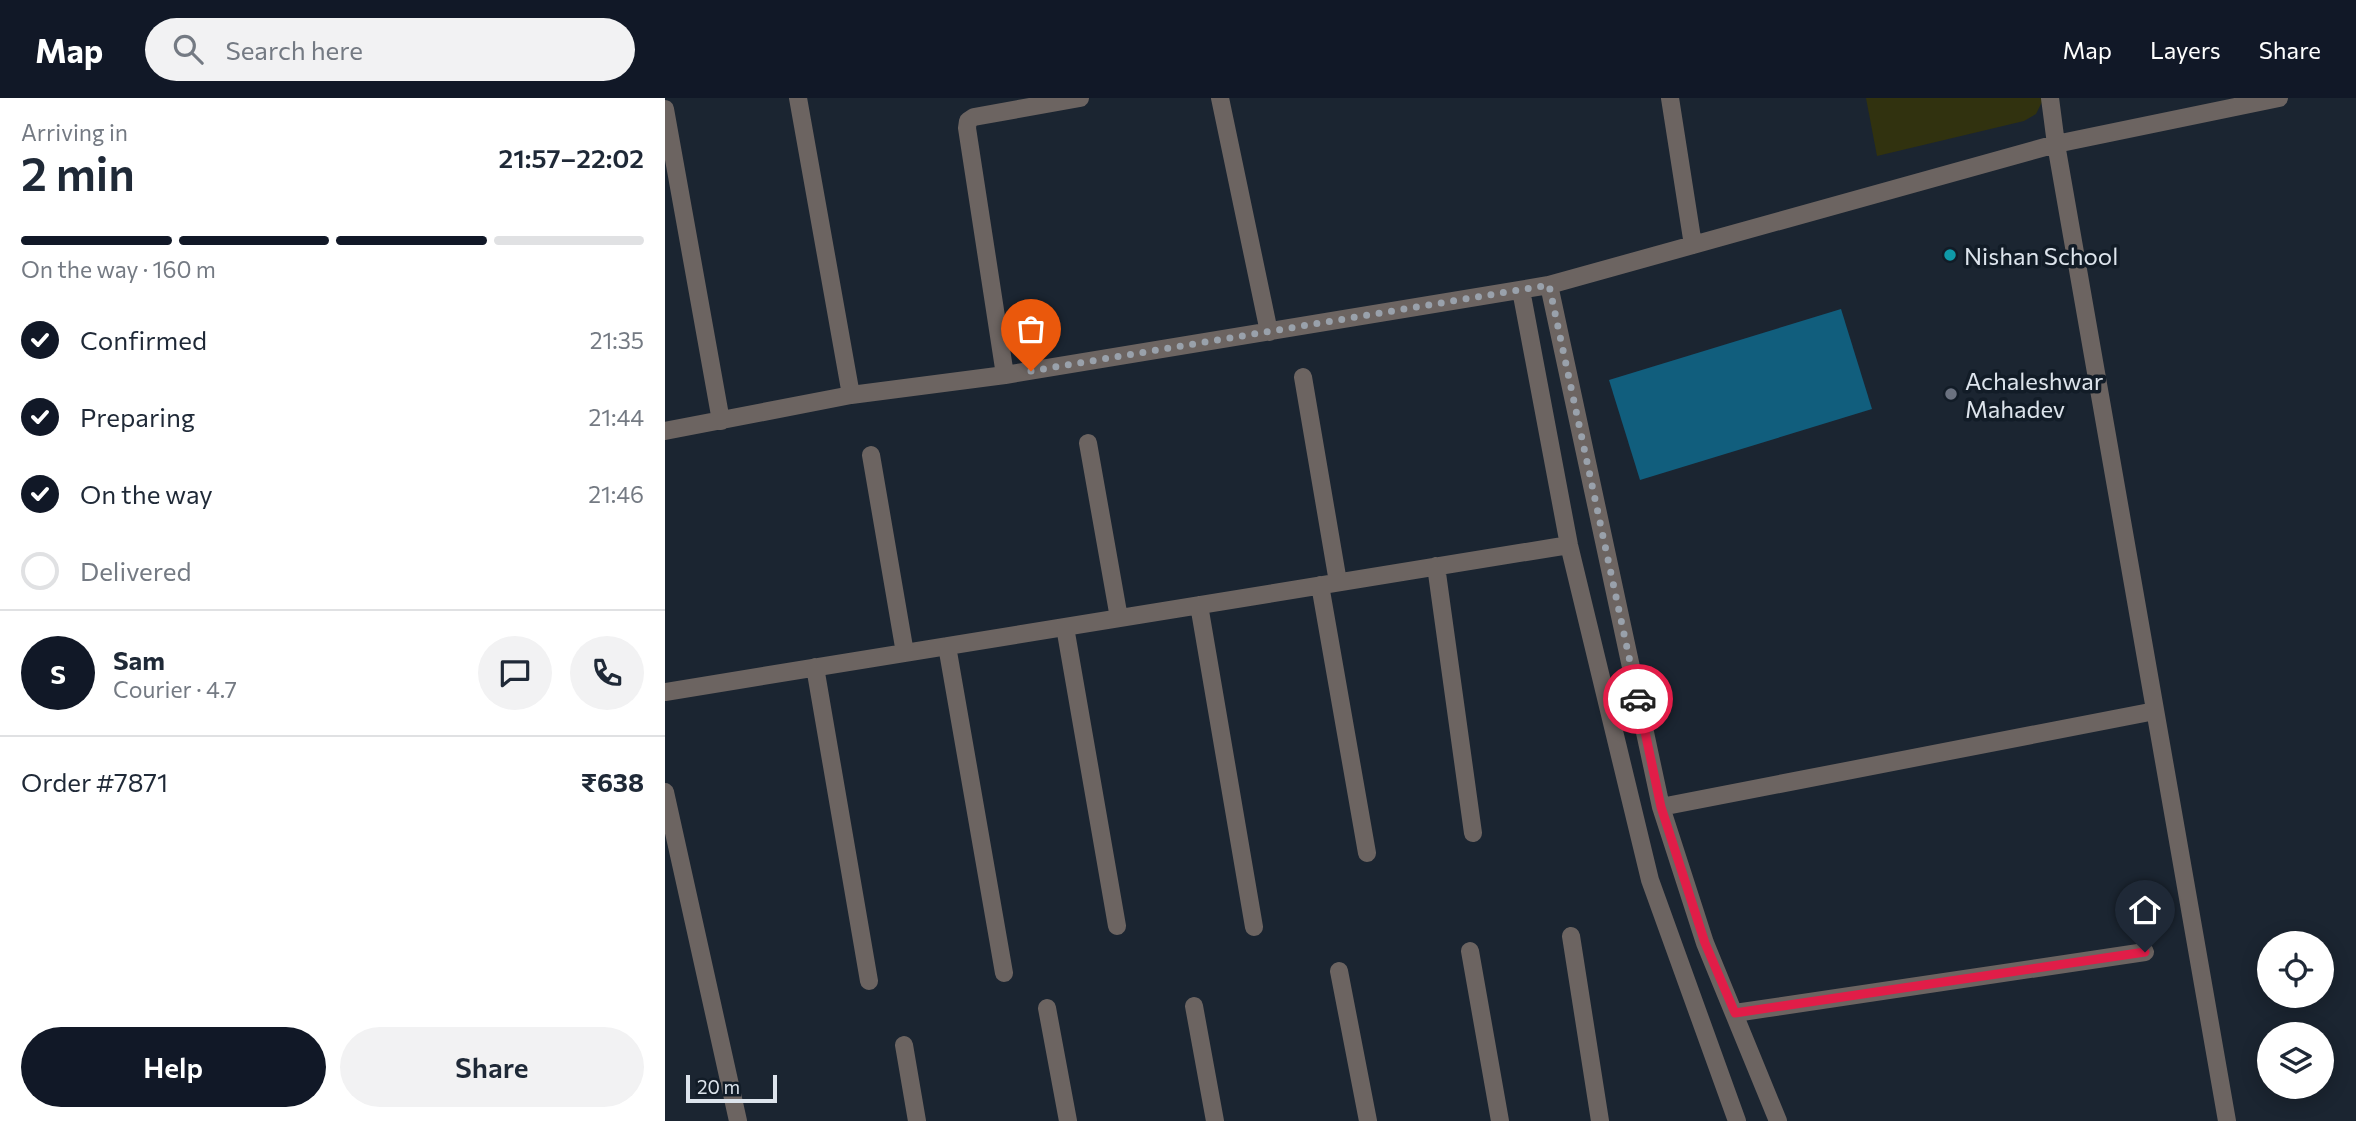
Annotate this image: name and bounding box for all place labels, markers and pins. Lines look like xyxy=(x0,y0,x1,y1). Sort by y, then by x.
place label: Nishan School xyxy=(1964,241,2118,270)
marker: Nishan School xyxy=(1942,247,1958,263)
pin xyxy=(1001,299,1061,371)
place label: Achaleshwar Mahadev xyxy=(1965,366,2104,423)
marker: Achaleshwar Mahadev xyxy=(1943,386,1959,402)
pin xyxy=(2115,880,2175,952)

